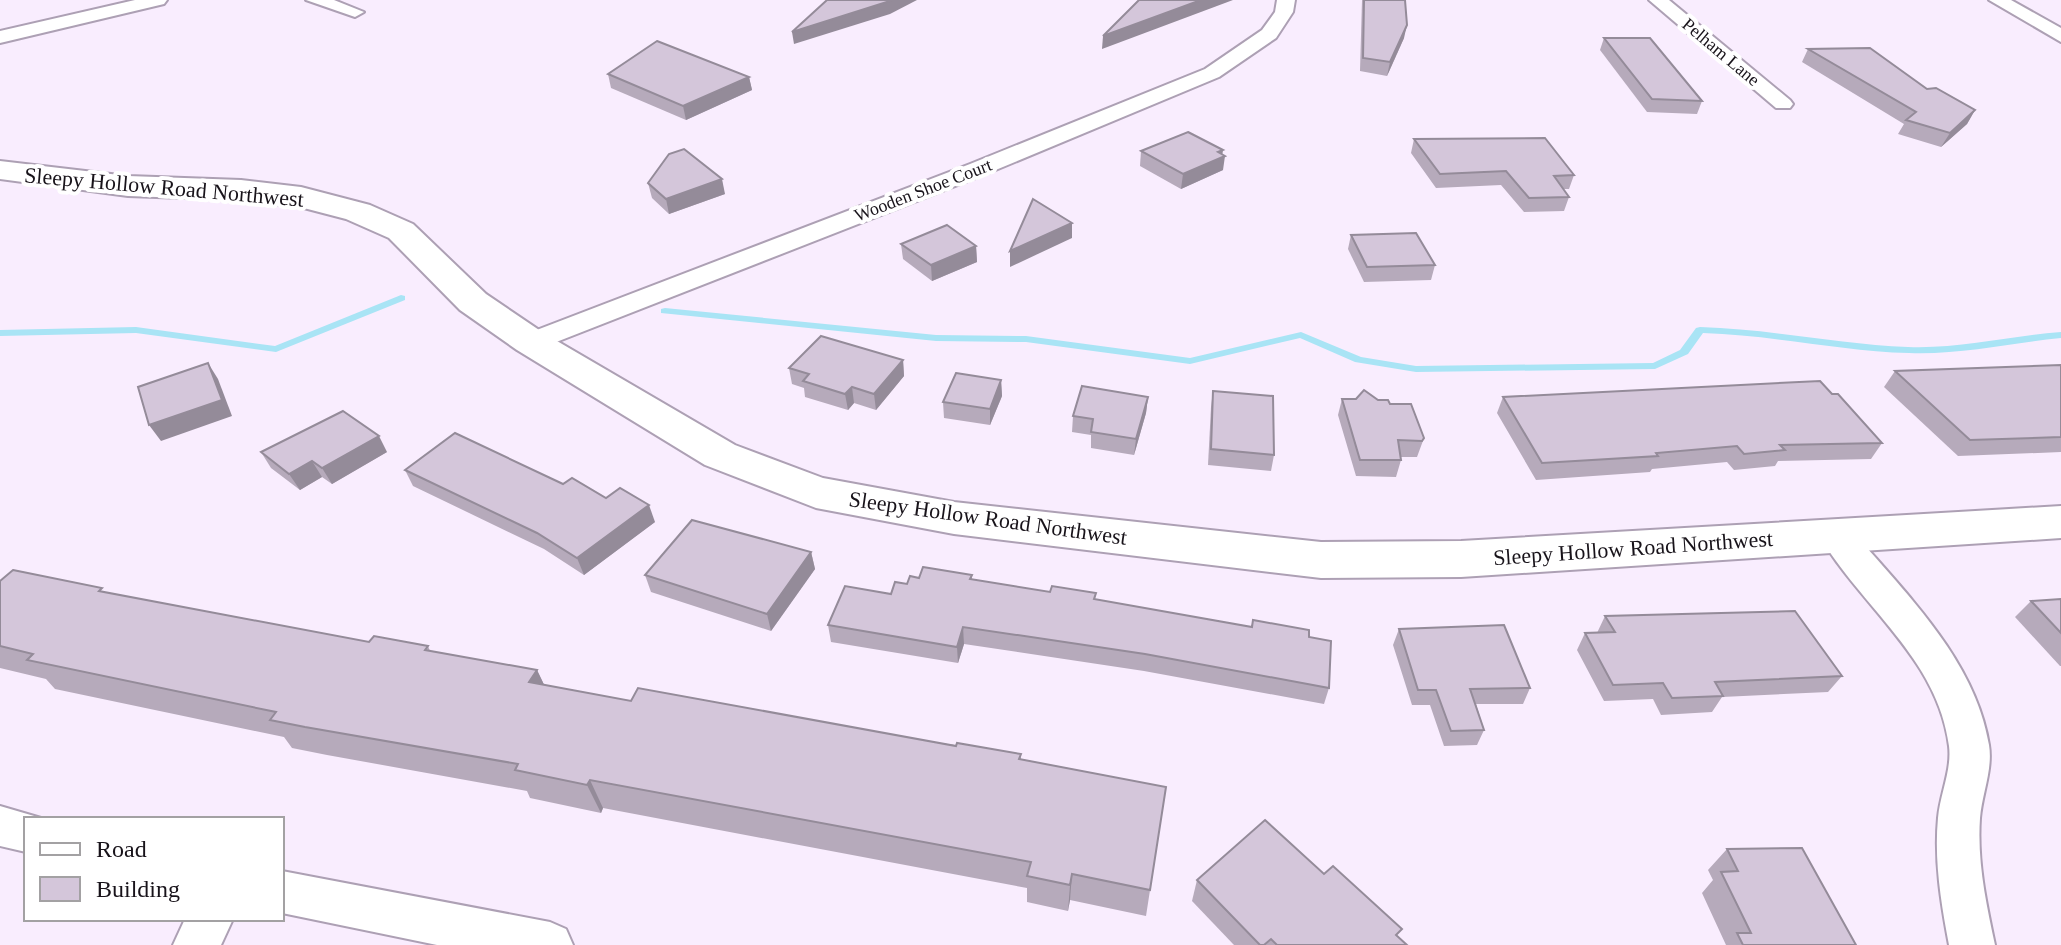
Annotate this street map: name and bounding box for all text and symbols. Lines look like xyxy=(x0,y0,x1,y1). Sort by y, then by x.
street label: Pelham Lane xyxy=(1678,14,1764,90)
street label: Wooden Shoe Court xyxy=(851,155,995,225)
street label: Sleepy Hollow Road Northwest xyxy=(23,162,305,212)
street label: Sleepy Hollow Road Northwest xyxy=(847,486,1129,550)
street label: Sleepy Hollow Road Northwest xyxy=(1492,526,1774,570)
legend xyxy=(24,817,284,921)
text: Road xyxy=(96,836,147,862)
text: Building xyxy=(96,876,180,902)

